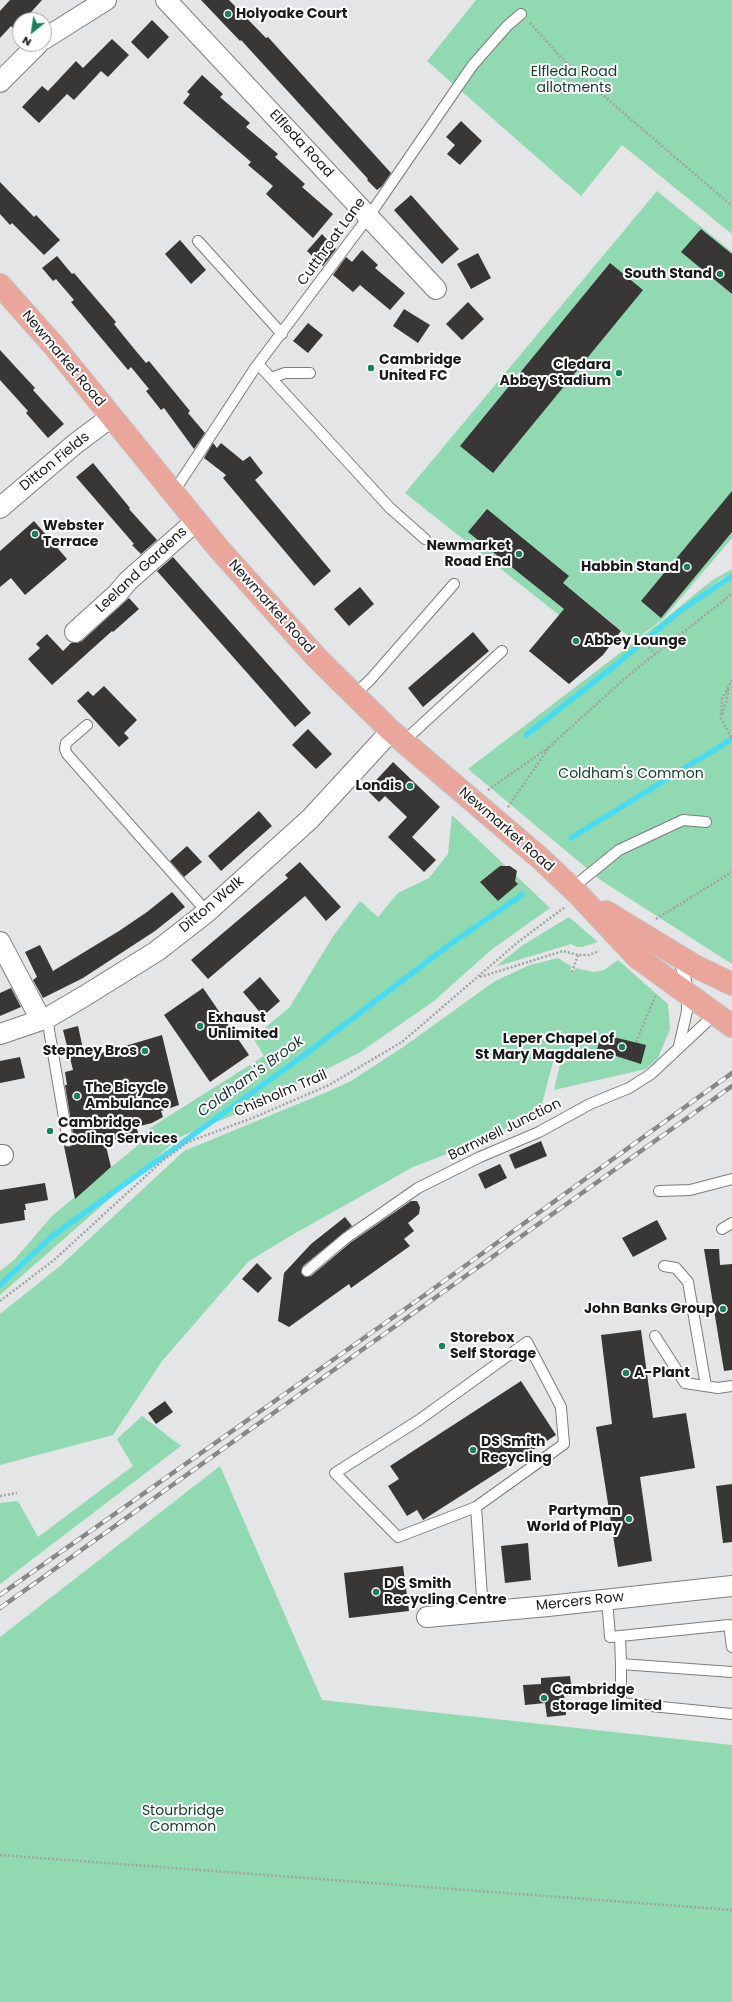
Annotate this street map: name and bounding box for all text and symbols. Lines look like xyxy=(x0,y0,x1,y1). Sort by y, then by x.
place label: Holyoake Court xyxy=(236,6,347,22)
marker: Holyoake Court xyxy=(223,9,233,19)
north arrow xyxy=(12,12,52,52)
text: N xyxy=(19,33,34,51)
park label: Elfleda Road allotments xyxy=(531,64,617,96)
street label: Elfleda Road xyxy=(265,107,337,181)
street label: Cutthroat Lane xyxy=(294,195,370,289)
place label: South Stand xyxy=(624,266,712,282)
marker: South Stand xyxy=(715,269,725,279)
street label: Newmarket Road xyxy=(18,308,108,410)
place label: Cambridge United FC xyxy=(379,352,461,384)
place label: Cledara Abbey Stadium xyxy=(500,357,611,390)
marker: Cambridge United FC xyxy=(366,363,376,373)
marker: Cledara Abbey Stadium xyxy=(614,368,624,378)
street label: Ditton Fields xyxy=(17,429,93,495)
place label: Webster Terrace xyxy=(43,518,104,550)
street label: Leeland Gardens xyxy=(93,523,191,617)
marker: Webster Terrace xyxy=(30,529,40,539)
place label: Newmarket Road End xyxy=(426,538,511,570)
marker: Newmarket Road End xyxy=(514,549,524,559)
street label: Newmarket Road xyxy=(225,557,317,657)
place label: Habbin Stand xyxy=(581,559,679,575)
marker: Habbin Stand xyxy=(682,562,692,572)
place label: Abbey Lounge xyxy=(584,633,686,649)
marker: Abbey Lounge xyxy=(571,636,581,646)
park label: Coldham's Common xyxy=(558,766,704,782)
place label: Londis xyxy=(356,778,402,794)
marker: Londis xyxy=(405,781,415,791)
street label: Newmarket Road xyxy=(455,784,557,876)
street label: Ditton Walk xyxy=(176,873,248,937)
place label: Exhaust Unlimited xyxy=(208,1010,278,1042)
marker: Exhaust Unlimited xyxy=(195,1021,205,1031)
place label: Leper Chapel of St Mary Magdalene xyxy=(475,1031,614,1064)
water label: Coldham's Brook xyxy=(194,1033,308,1121)
marker: Leper Chapel of St Mary Magdalene xyxy=(617,1042,627,1052)
place label: Stepney Bros xyxy=(43,1043,137,1059)
marker: Stepney Bros xyxy=(140,1046,150,1056)
street label: Chisholm Trail xyxy=(232,1067,330,1121)
place label: The Bicycle Ambulance xyxy=(85,1080,169,1112)
marker: The Bicycle Ambulance xyxy=(72,1091,82,1101)
street label: Barnwell Junction xyxy=(446,1095,564,1165)
place label: Cambridge Cooling Services xyxy=(58,1115,178,1148)
marker: Cambridge Cooling Services xyxy=(45,1126,55,1136)
place label: John Banks Group xyxy=(584,1301,715,1317)
marker: John Banks Group xyxy=(718,1304,728,1314)
place label: Storebox Self Storage xyxy=(450,1330,536,1362)
marker: Storebox Self Storage xyxy=(437,1341,447,1351)
place label: A-Plant xyxy=(634,1365,690,1381)
marker: A-Plant xyxy=(621,1368,631,1378)
place label: DS Smith Recycling xyxy=(481,1434,552,1466)
marker: DS Smith Recycling xyxy=(468,1445,478,1455)
place label: Partyman World of Play xyxy=(527,1503,621,1536)
marker: Partyman World of Play xyxy=(624,1514,634,1524)
place label: D S Smith Recycling Centre xyxy=(384,1576,507,1608)
marker: D S Smith Recycling Centre xyxy=(371,1587,381,1597)
street label: Mercers Row xyxy=(535,1589,625,1615)
place label: Cambridge storage limited xyxy=(552,1682,662,1714)
marker: Cambridge storage limited xyxy=(539,1693,549,1703)
park label: Stourbridge Common xyxy=(142,1803,224,1836)

